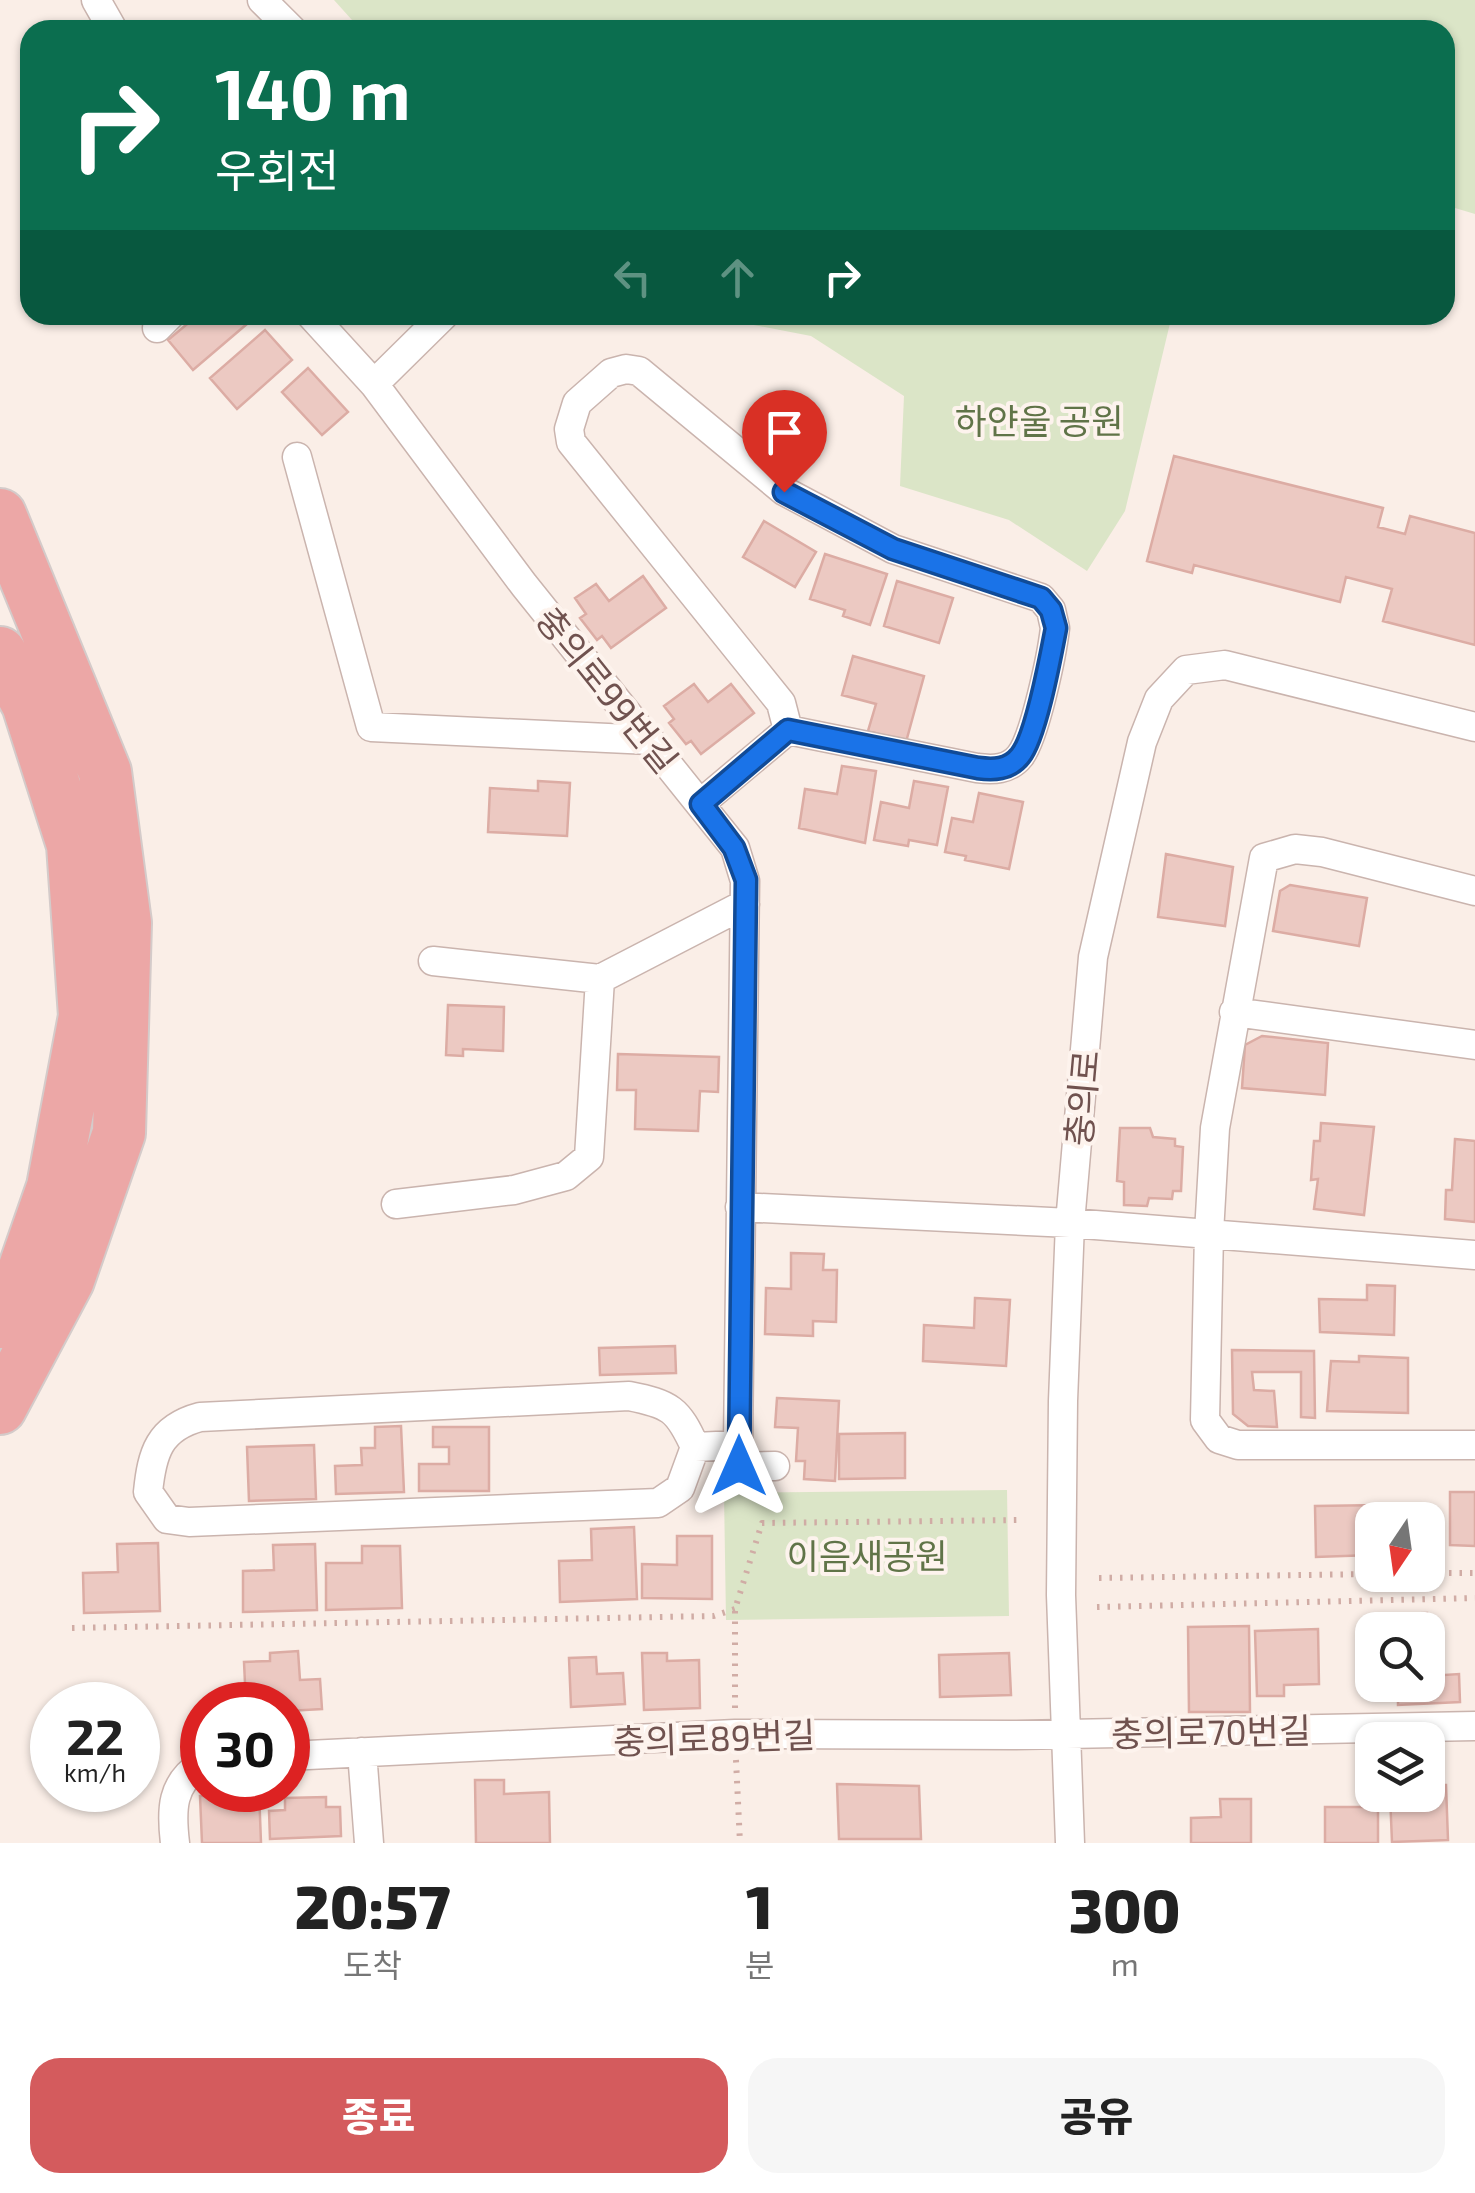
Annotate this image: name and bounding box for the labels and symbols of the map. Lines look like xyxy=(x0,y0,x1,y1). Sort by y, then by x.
pin xyxy=(742,390,827,493)
park label: 하얀울 공원 xyxy=(955,399,1123,441)
street label: 충의로99번길 xyxy=(528,598,688,780)
street label: 충의로 xyxy=(1056,1048,1106,1148)
position arrow xyxy=(687,1414,791,1518)
north arrow xyxy=(1355,1502,1445,1592)
park label: 이음새공원 xyxy=(786,1534,948,1576)
speed limit sign: 30 xyxy=(180,1682,310,1812)
street label: 충의로70번길 xyxy=(1111,1708,1311,1754)
street label: 충의로89번길 xyxy=(612,1712,816,1762)

